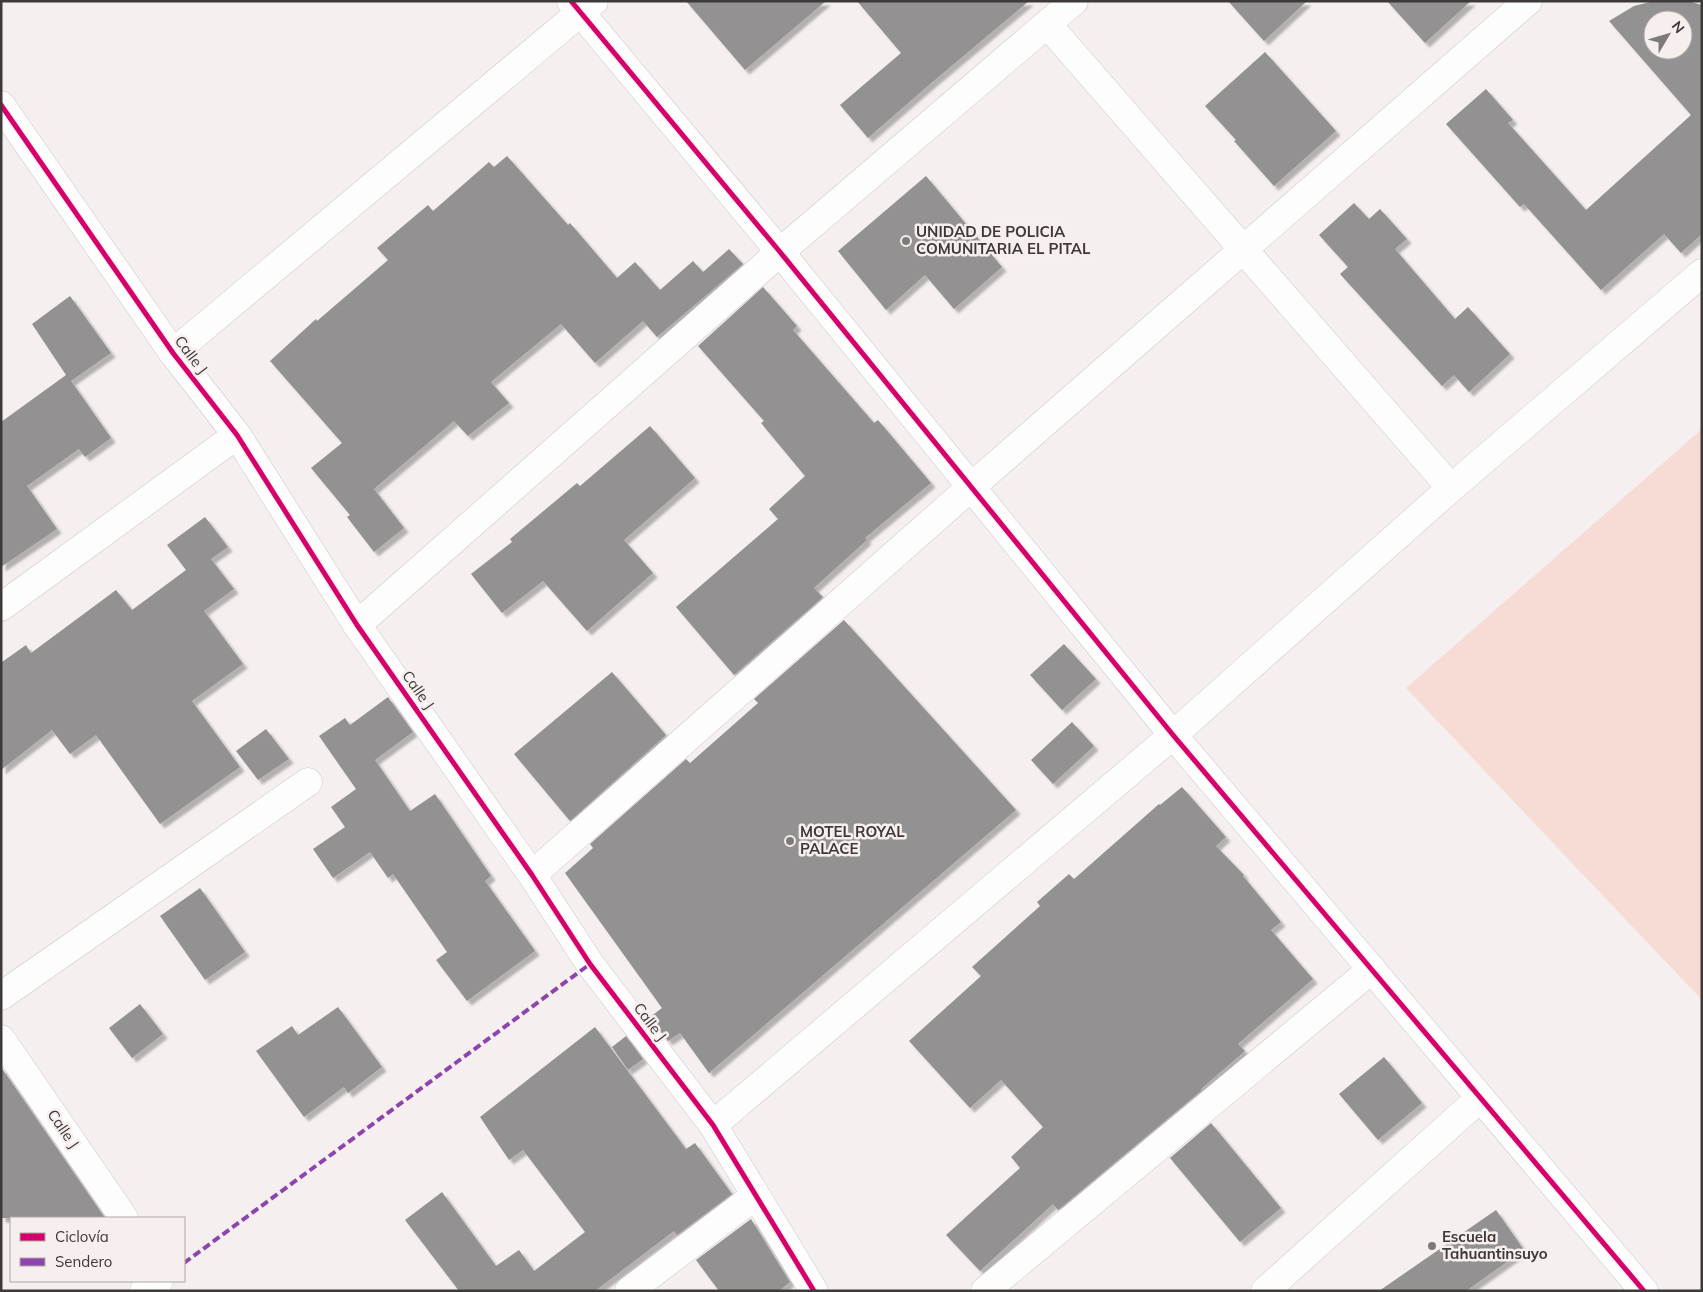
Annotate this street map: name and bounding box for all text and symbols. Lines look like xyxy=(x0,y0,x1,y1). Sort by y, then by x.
north arrow xyxy=(1643,10,1693,60)
text: N xyxy=(1668,17,1689,37)
place label: UNIDAD DE POLICIA COMUNITARIA EL PITAL xyxy=(916,222,1091,258)
marker: UNIDAD DE POLICIA COMUNITARIA EL PITAL xyxy=(900,235,912,247)
street label: Calle J xyxy=(171,332,212,378)
street label: Calle J xyxy=(398,667,439,713)
place label: MOTEL ROYAL PALACE xyxy=(800,822,905,858)
marker: MOTEL ROYAL PALACE xyxy=(784,835,796,847)
street label: Calle J xyxy=(630,999,671,1045)
street label: Calle J xyxy=(43,1106,83,1152)
legend xyxy=(10,1217,185,1282)
text: Ciclovía xyxy=(55,1227,109,1246)
place label: Escuela Tahuantinsuyo xyxy=(1442,1227,1548,1263)
marker: Escuela Tahuantinsuyo xyxy=(1426,1240,1438,1252)
text: Sendero xyxy=(55,1252,112,1271)

